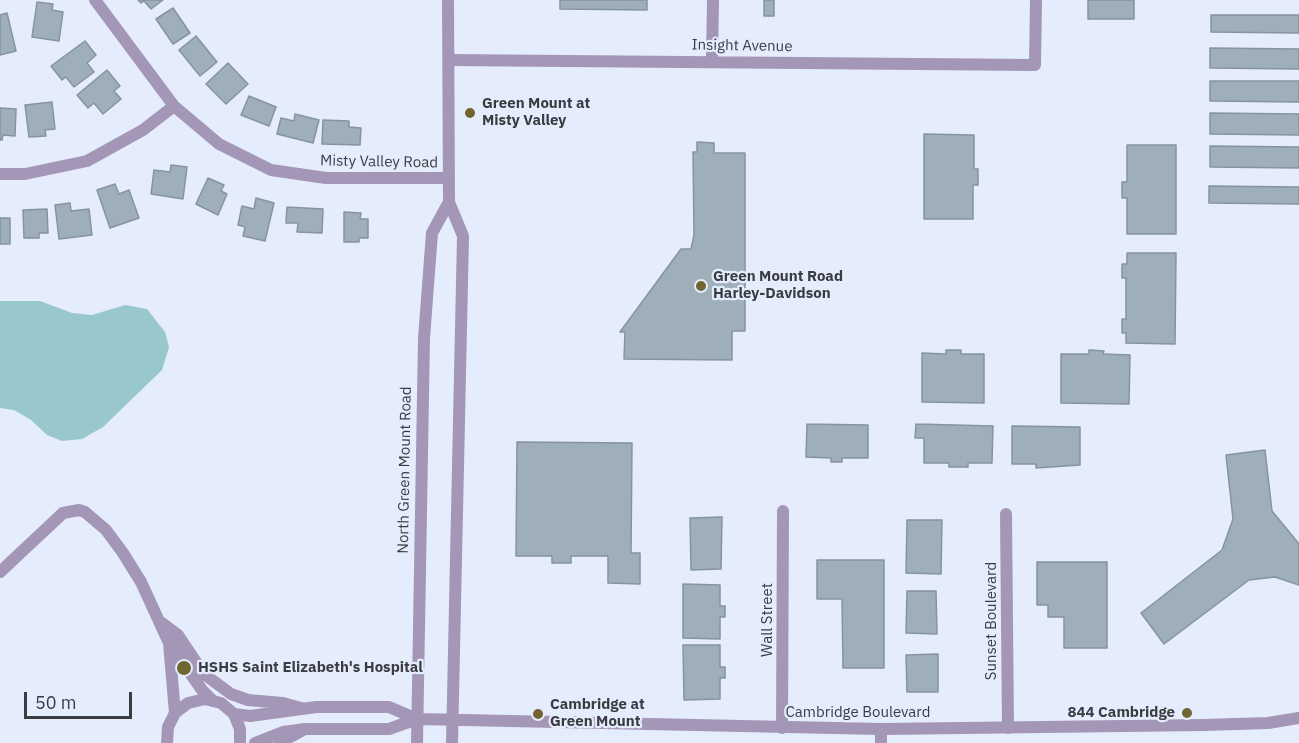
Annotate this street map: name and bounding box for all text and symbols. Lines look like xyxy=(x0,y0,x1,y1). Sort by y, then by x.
street label: Insight Avenue xyxy=(691,36,793,56)
place label: Green Mount at Misty Valley xyxy=(482,95,590,130)
marker: Green Mount at Misty Valley xyxy=(463,106,477,120)
street label: Misty Valley Road xyxy=(320,152,438,172)
place label: Green Mount Road Harley-Davidson xyxy=(713,268,843,303)
marker: Green Mount Road Harley-Davidson xyxy=(694,279,708,293)
street label: North Green Mount Road xyxy=(395,386,415,554)
street label: Sunset Boulevard xyxy=(983,562,1001,680)
street label: Wall Street xyxy=(759,583,777,657)
marker: HSHS Saint Elizabeth's Hospital xyxy=(175,659,193,677)
place label: HSHS Saint Elizabeth's Hospital xyxy=(198,659,423,677)
scale bar xyxy=(27,680,135,718)
text: 50 m xyxy=(35,691,77,714)
place label: Cambridge at Green Mount xyxy=(550,696,645,731)
street label: Cambridge Boulevard xyxy=(786,704,930,722)
place label: 844 Cambridge xyxy=(1068,704,1175,722)
marker: 844 Cambridge xyxy=(1180,706,1194,720)
marker: Cambridge at Green Mount xyxy=(531,707,545,721)

